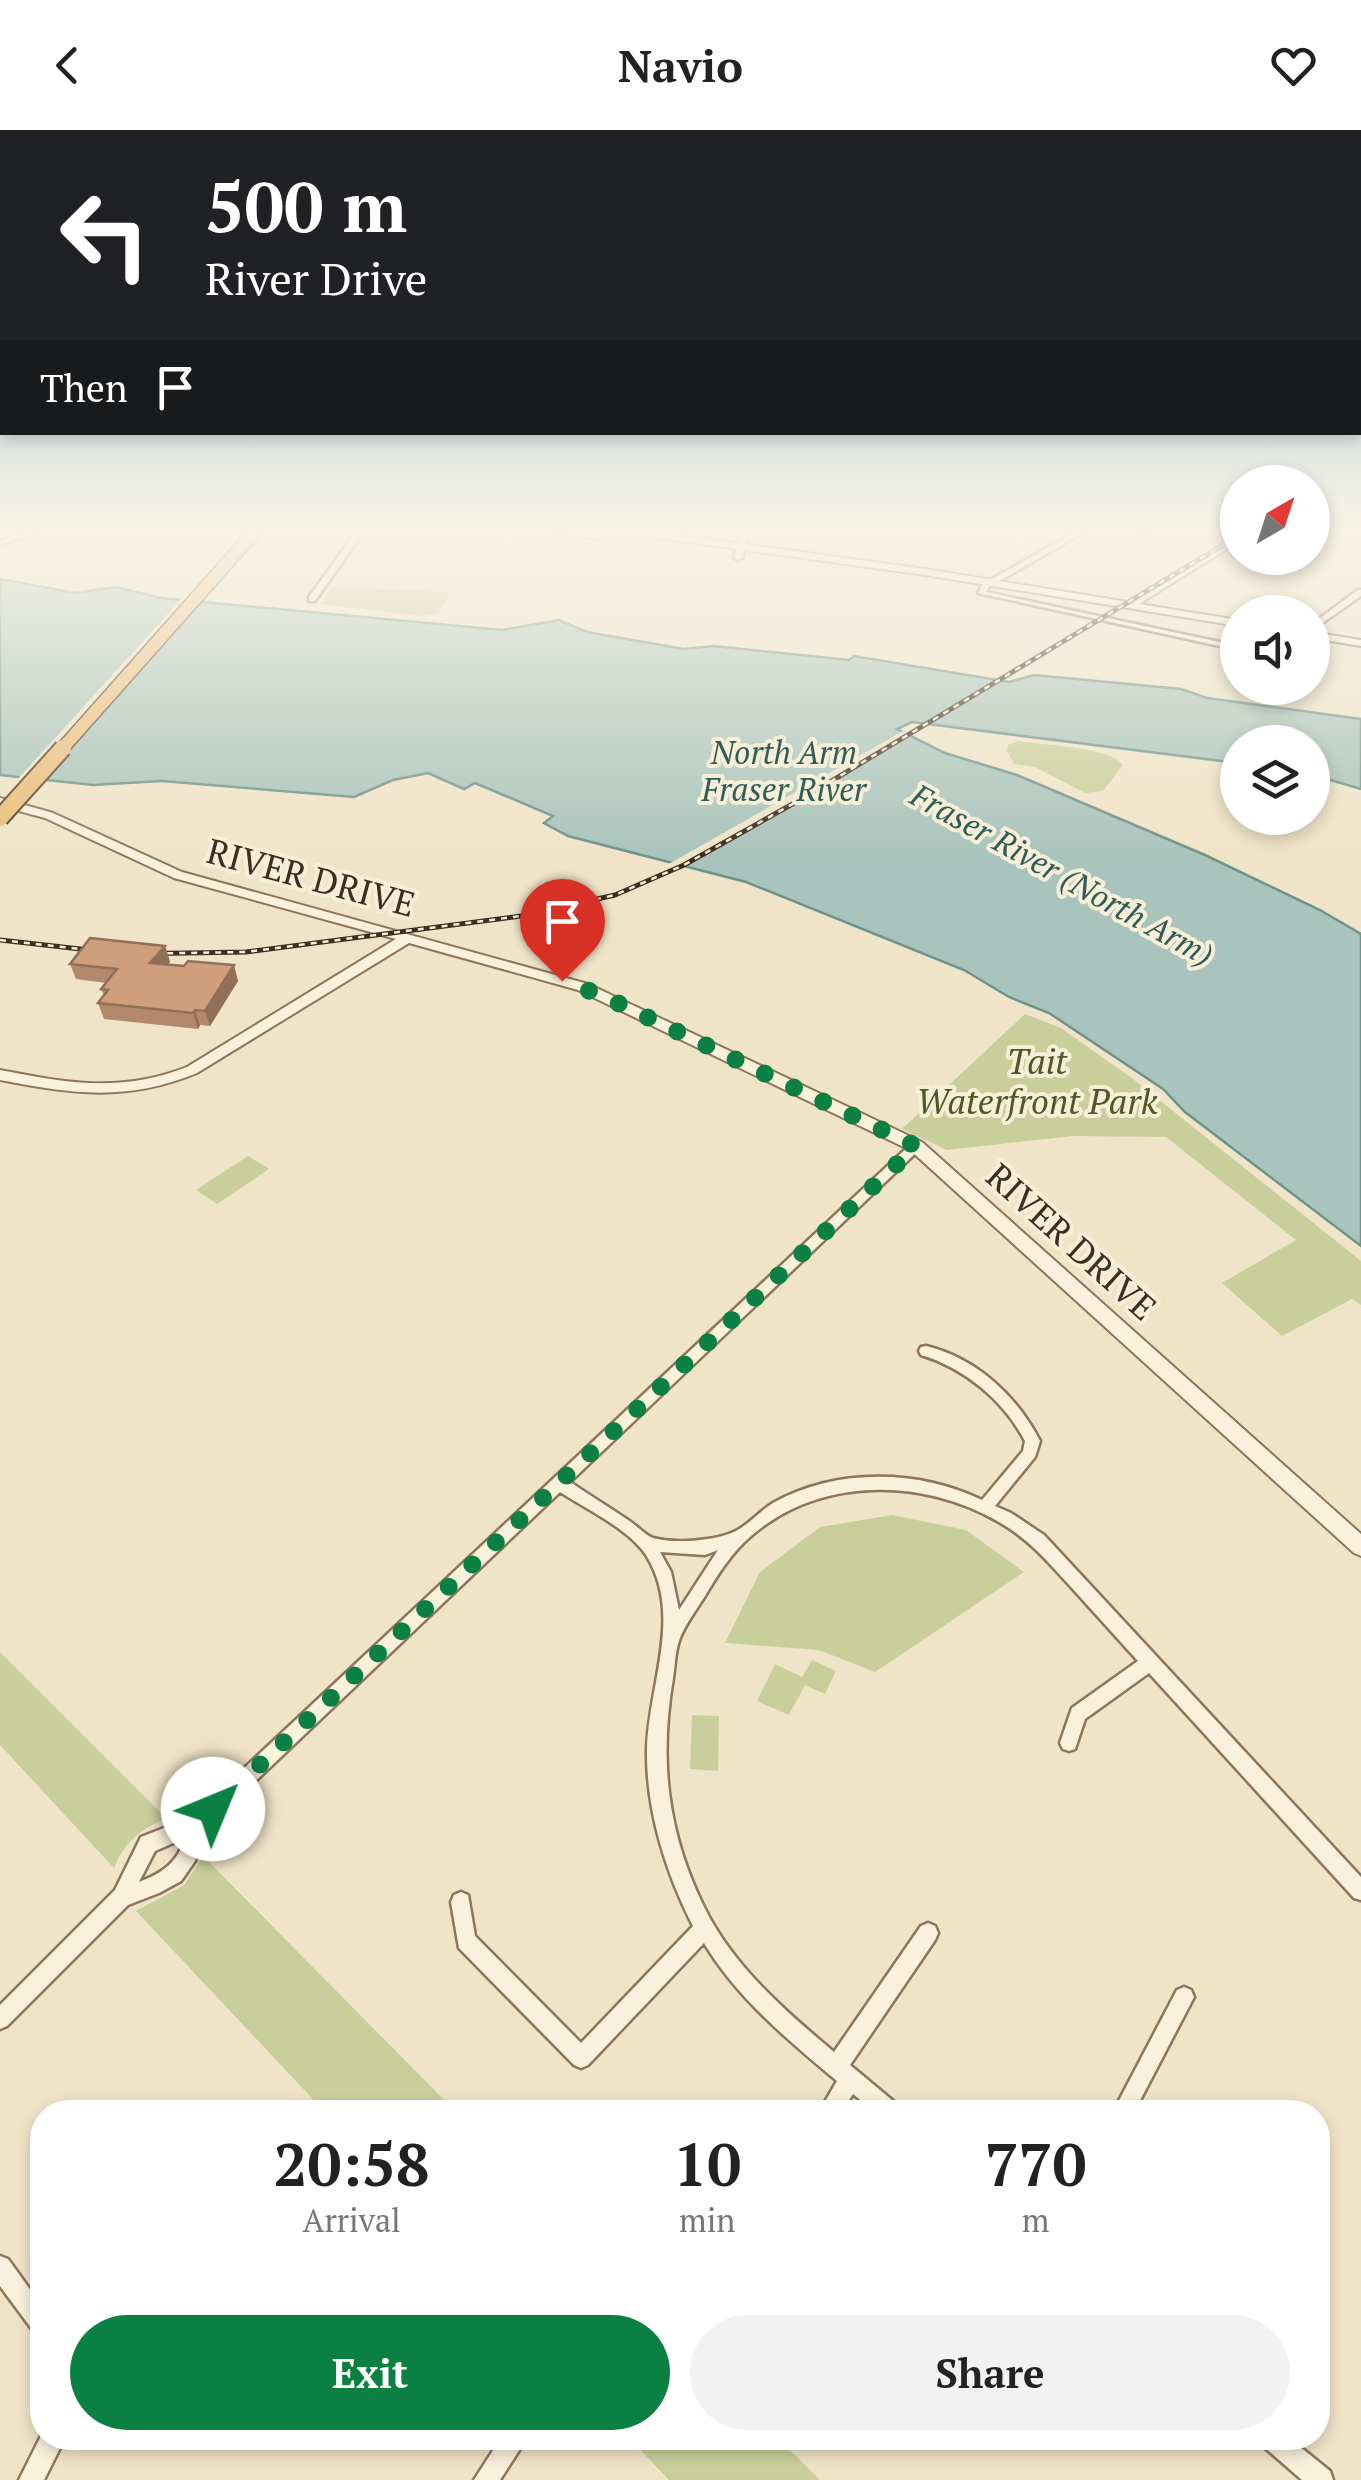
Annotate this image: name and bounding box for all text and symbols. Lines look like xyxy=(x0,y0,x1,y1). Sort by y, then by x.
text: Navio xyxy=(618,35,743,95)
icon: back xyxy=(40,38,95,93)
icon: heart xyxy=(1266,38,1321,93)
text: 500 m xyxy=(205,159,407,252)
icon: left xyxy=(40,170,170,300)
text: River Drive xyxy=(205,248,427,308)
icon: arrive xyxy=(148,360,203,415)
text: Then xyxy=(40,363,128,413)
north arrow xyxy=(1220,465,1330,575)
map controls xyxy=(1220,465,1330,835)
button: sound xyxy=(1220,595,1330,705)
button: layers xyxy=(1220,725,1330,835)
water label: North Arm Fraser River xyxy=(701,731,868,810)
water label: Fraser River (North Arm) xyxy=(903,773,1221,975)
street label: RIVER DRIVE xyxy=(202,827,420,927)
pin xyxy=(520,879,605,982)
icon: arrive xyxy=(535,894,590,949)
park label: Tait Waterfront Park xyxy=(916,1038,1158,1124)
street label: RIVER DRIVE xyxy=(977,1153,1166,1330)
position arrow xyxy=(161,1757,265,1861)
text: 20:58 xyxy=(274,2124,430,2203)
text: 10 xyxy=(673,2124,741,2203)
text: 770 xyxy=(985,2124,1086,2203)
text: Arrival xyxy=(303,2199,401,2241)
text: min xyxy=(679,2199,735,2241)
text: m xyxy=(1022,2199,1049,2241)
button: Exit xyxy=(70,2315,670,2430)
button: Share xyxy=(690,2315,1290,2430)

